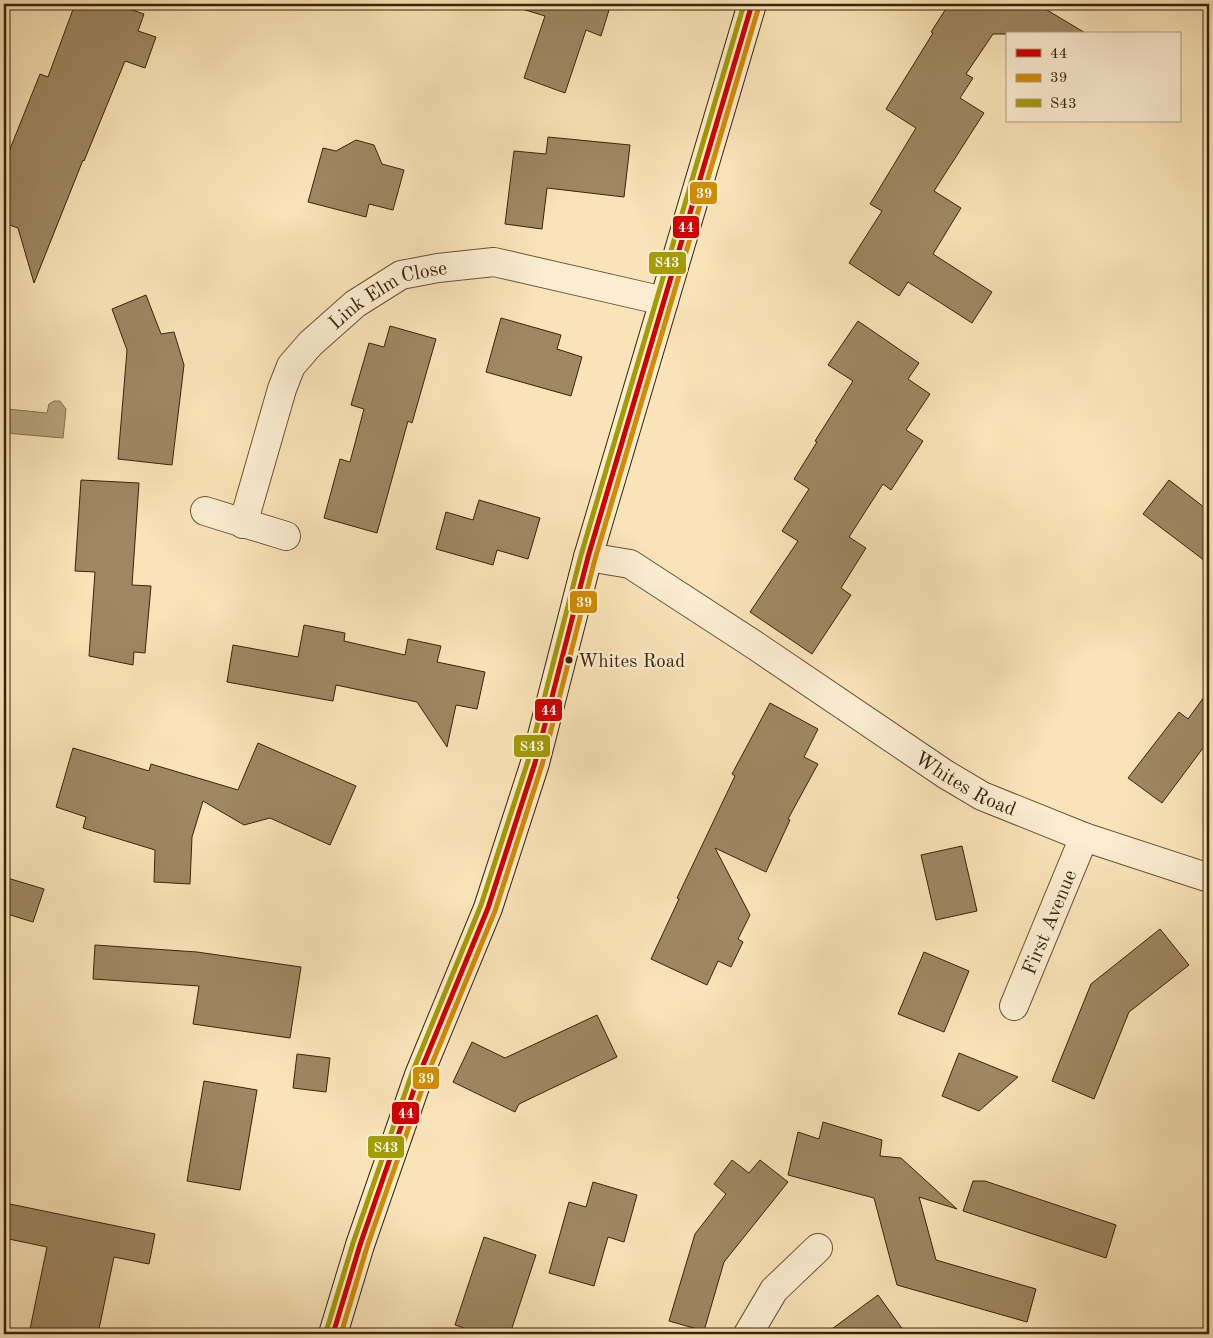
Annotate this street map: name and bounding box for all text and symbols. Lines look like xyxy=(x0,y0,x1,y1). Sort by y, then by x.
legend xyxy=(1006,32,1180,122)
text: 44 xyxy=(1050,47,1067,62)
text: 39 xyxy=(1050,71,1067,86)
text: S43 xyxy=(1050,97,1077,112)
line badge: 39 xyxy=(689,181,718,205)
text: 39 xyxy=(696,187,712,201)
line badge: 44 xyxy=(672,215,700,239)
text: 44 xyxy=(678,221,694,235)
line badge: S43 xyxy=(648,251,687,275)
text: S43 xyxy=(655,256,679,270)
street label: Link Elm Close xyxy=(326,259,448,334)
line badge: 39 xyxy=(569,590,598,614)
text: 39 xyxy=(576,596,592,610)
place label: Whites Road xyxy=(578,653,685,672)
marker: Whites Road xyxy=(564,655,574,665)
line badge: 44 xyxy=(534,698,563,722)
text: 44 xyxy=(541,704,557,718)
line badge: S43 xyxy=(513,734,551,758)
text: S43 xyxy=(520,740,544,754)
street label: Whites Road xyxy=(910,749,1019,821)
street label: First Avenue xyxy=(1020,867,1081,978)
line badge: 39 xyxy=(412,1066,440,1090)
text: 39 xyxy=(418,1072,434,1086)
line badge: 44 xyxy=(391,1101,420,1125)
text: 44 xyxy=(398,1107,414,1121)
line badge: S43 xyxy=(367,1135,405,1159)
text: S43 xyxy=(374,1141,398,1155)

